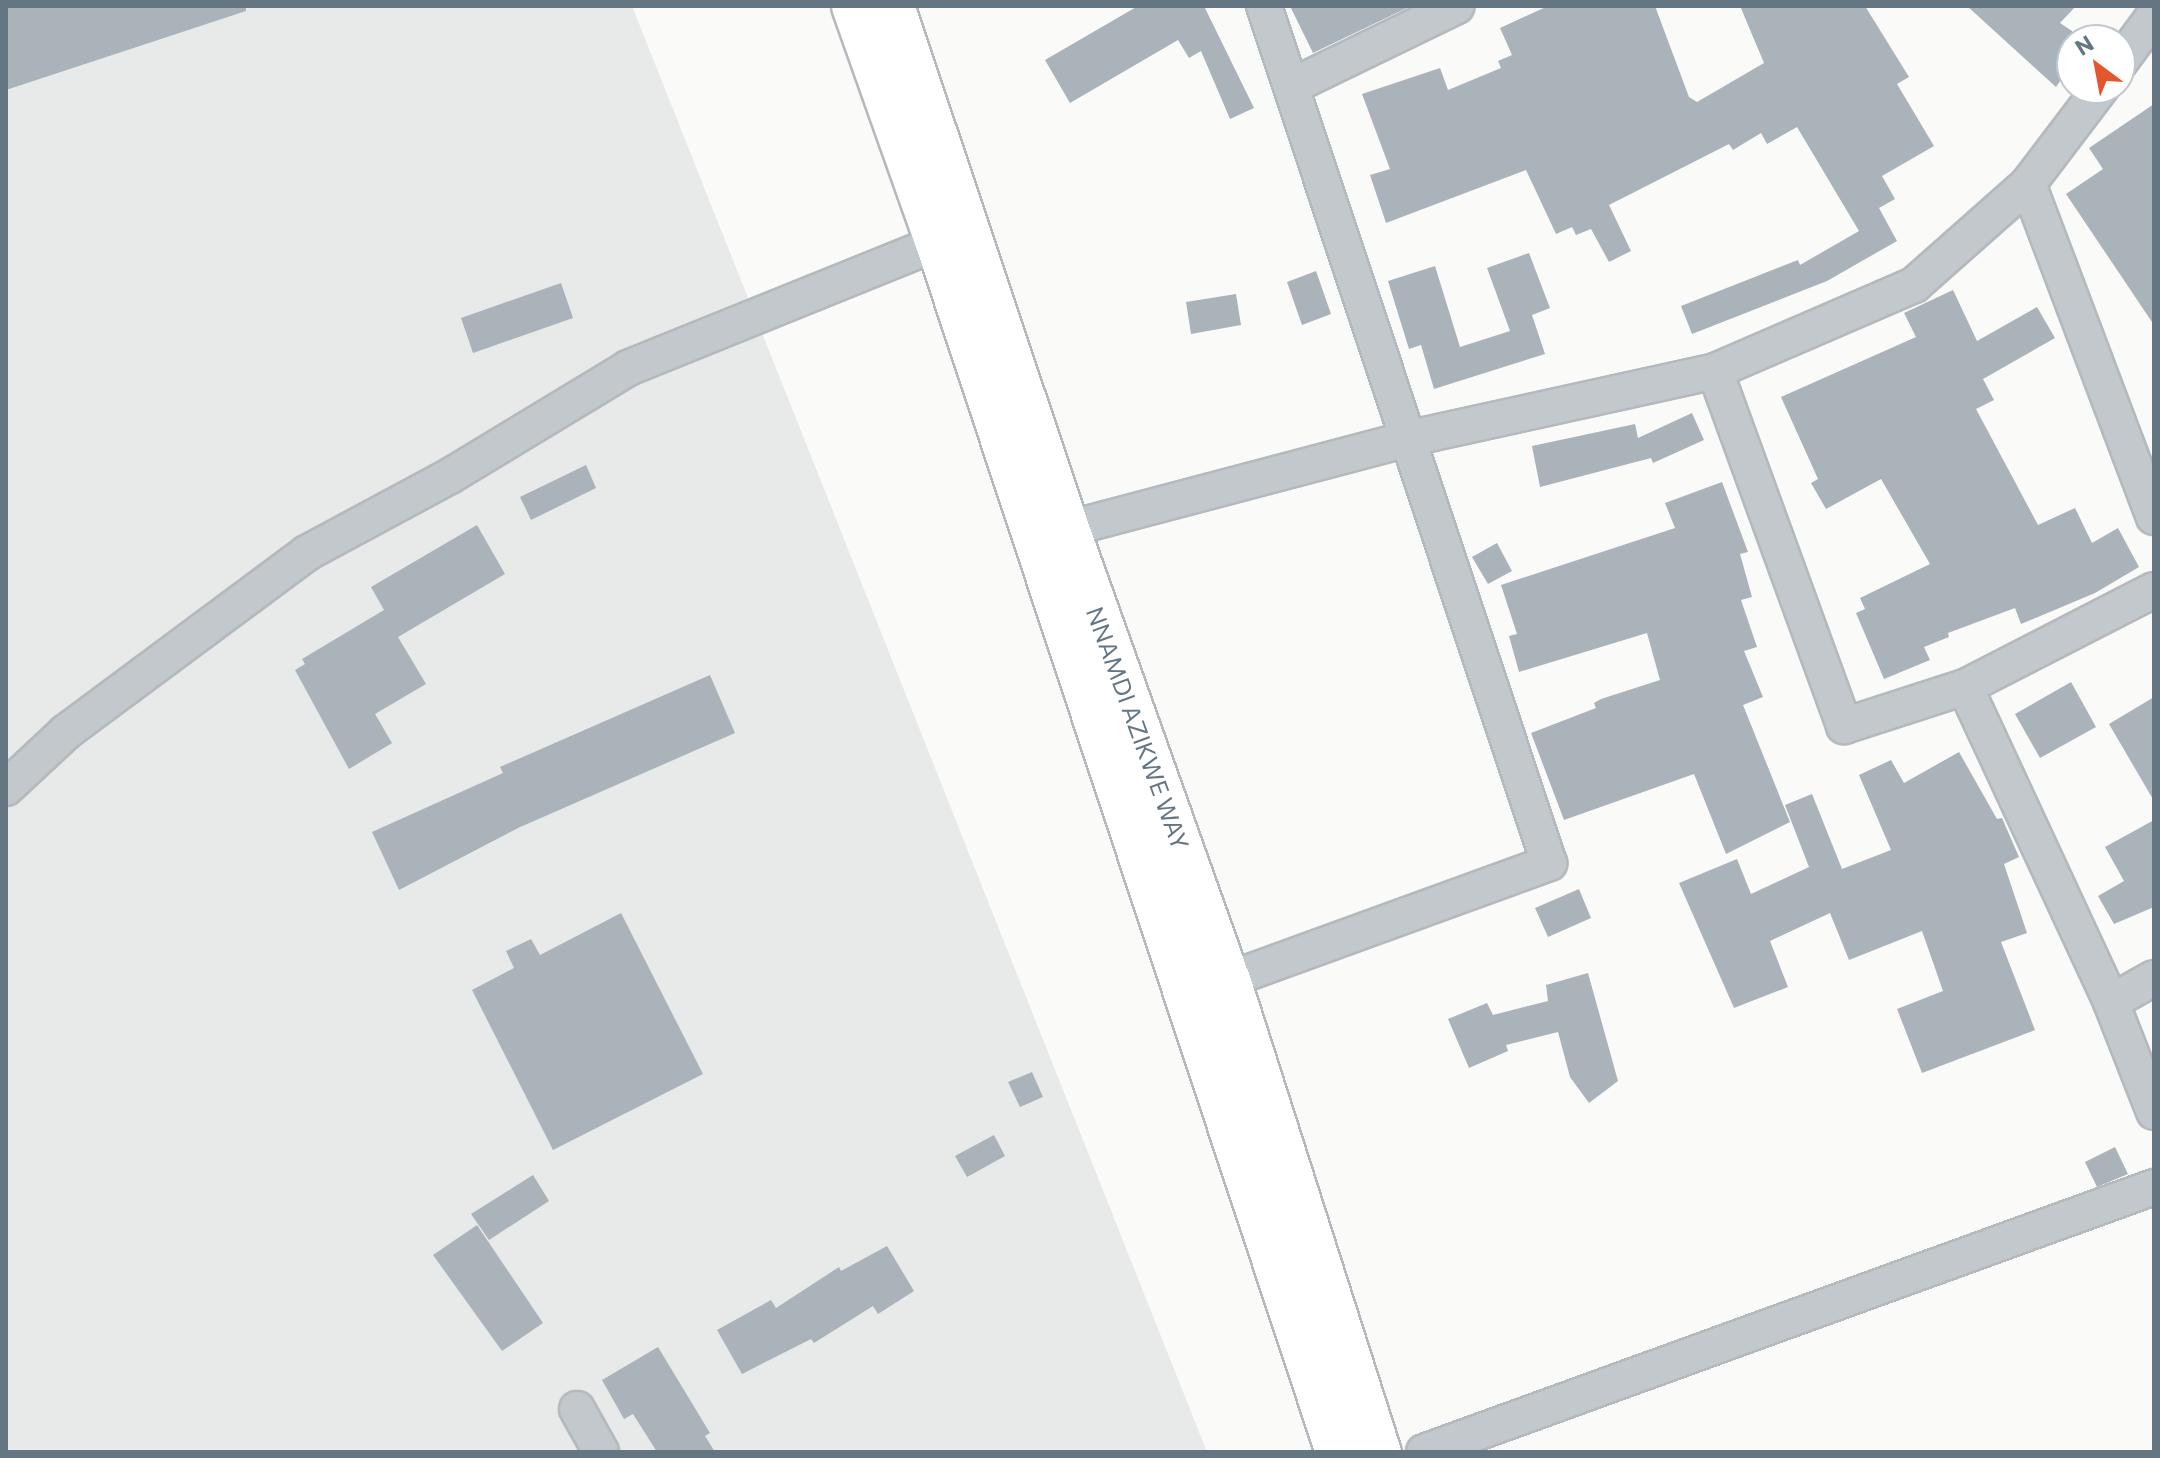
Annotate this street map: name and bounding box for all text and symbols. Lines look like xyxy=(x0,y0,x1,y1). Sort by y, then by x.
north arrow xyxy=(2056,24,2136,104)
text: N xyxy=(2070,29,2098,61)
street label: NNAMDI AZIKWE WAY xyxy=(1081,603,1195,853)

